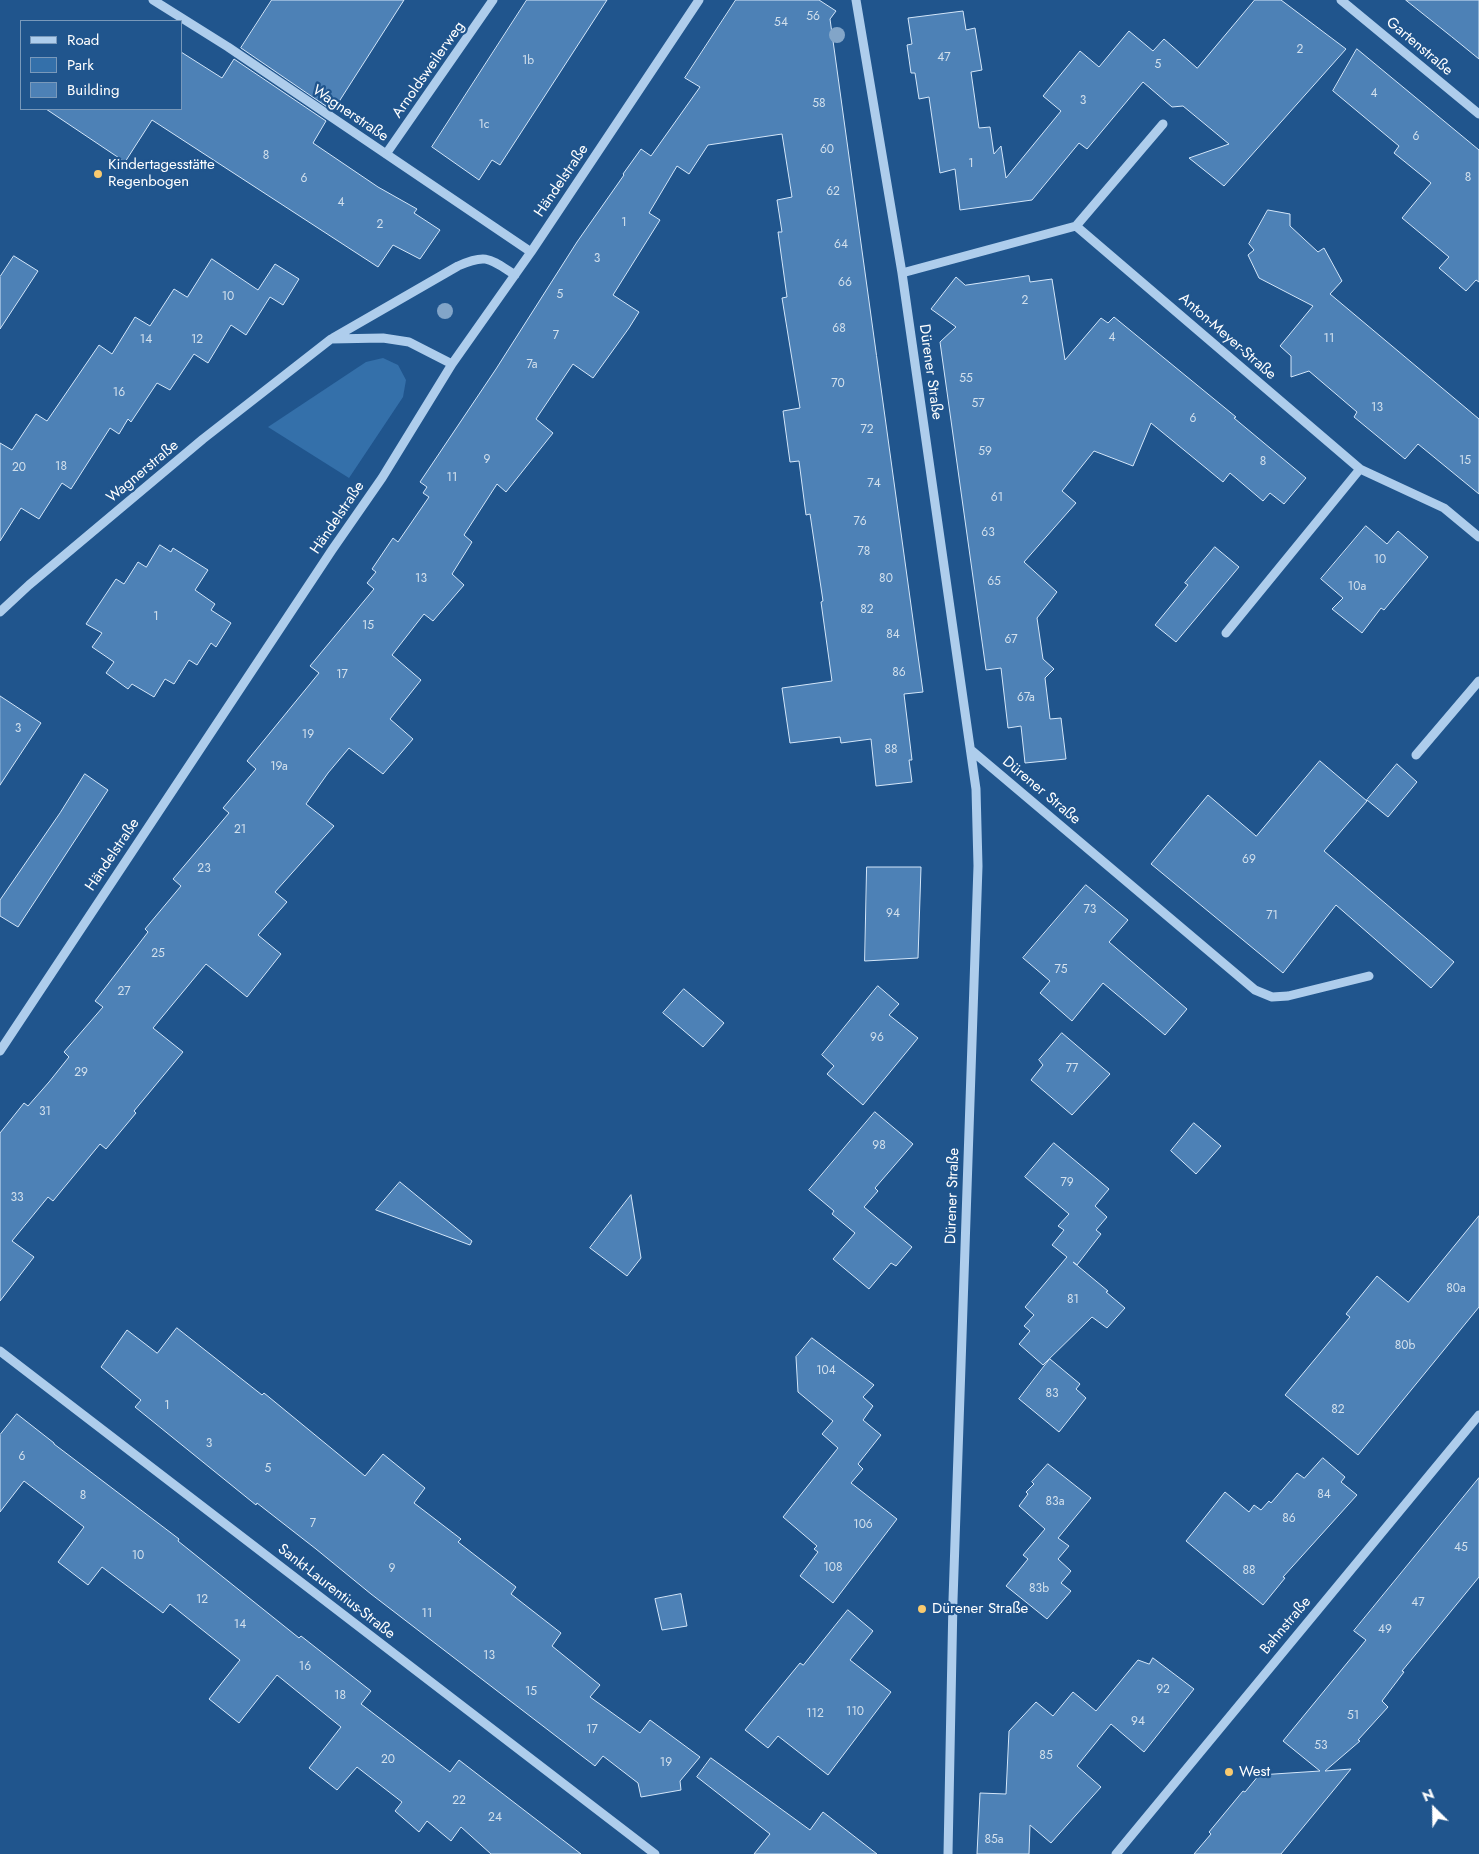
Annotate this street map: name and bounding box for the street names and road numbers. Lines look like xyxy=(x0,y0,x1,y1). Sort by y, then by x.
street label: Gartenstraße xyxy=(1382,14,1456,80)
street label: Arnoldsweilerweg xyxy=(389,18,469,122)
street label: Wagnerstraße xyxy=(308,82,392,146)
street label: Händelstraße xyxy=(531,141,593,221)
street label: Anton-Meyer-Straße xyxy=(1175,290,1279,384)
street label: Dürener Straße xyxy=(914,323,946,421)
street label: Wagnerstraße xyxy=(103,437,183,507)
street label: Händelstraße xyxy=(307,478,369,558)
street label: Dürener Straße xyxy=(998,753,1084,829)
street label: Händelstraße xyxy=(82,815,144,895)
street label: Dürener Straße xyxy=(942,1148,964,1244)
street label: Sankt-Laurentius-Straße xyxy=(274,1541,398,1643)
street label: Bahnstraße xyxy=(1257,1594,1315,1658)

